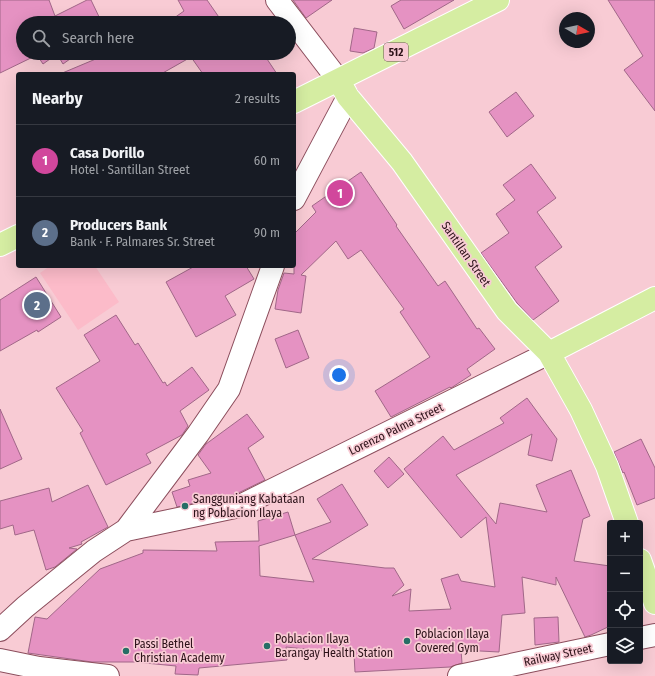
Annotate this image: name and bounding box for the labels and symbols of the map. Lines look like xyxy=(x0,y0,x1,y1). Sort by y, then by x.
north arrow xyxy=(559,12,595,48)
road number: 512 xyxy=(384,43,408,61)
pin: 1 xyxy=(327,178,353,208)
street label: Santillan Street xyxy=(438,219,494,289)
pin: 2 xyxy=(24,290,50,320)
your location xyxy=(329,365,349,385)
street label: Lorenzo Palma Street xyxy=(347,400,446,458)
place label: Sangguniang Kabataan ng Poblacion Ilaya xyxy=(193,492,305,520)
marker: Sangguniang Kabataan ng Poblacion Ilaya xyxy=(180,501,190,511)
place label: Poblacion Ilaya Covered Gym xyxy=(415,627,489,655)
place label: Poblacion Ilaya Barangay Health Station xyxy=(275,632,393,660)
marker: Poblacion Ilaya Covered Gym xyxy=(402,636,412,646)
place label: Passi Bethel Christian Academy xyxy=(134,637,225,665)
marker: Poblacion Ilaya Barangay Health Station xyxy=(262,641,272,651)
street label: Railway Street xyxy=(523,641,594,669)
marker: Passi Bethel Christian Academy xyxy=(121,646,131,656)

